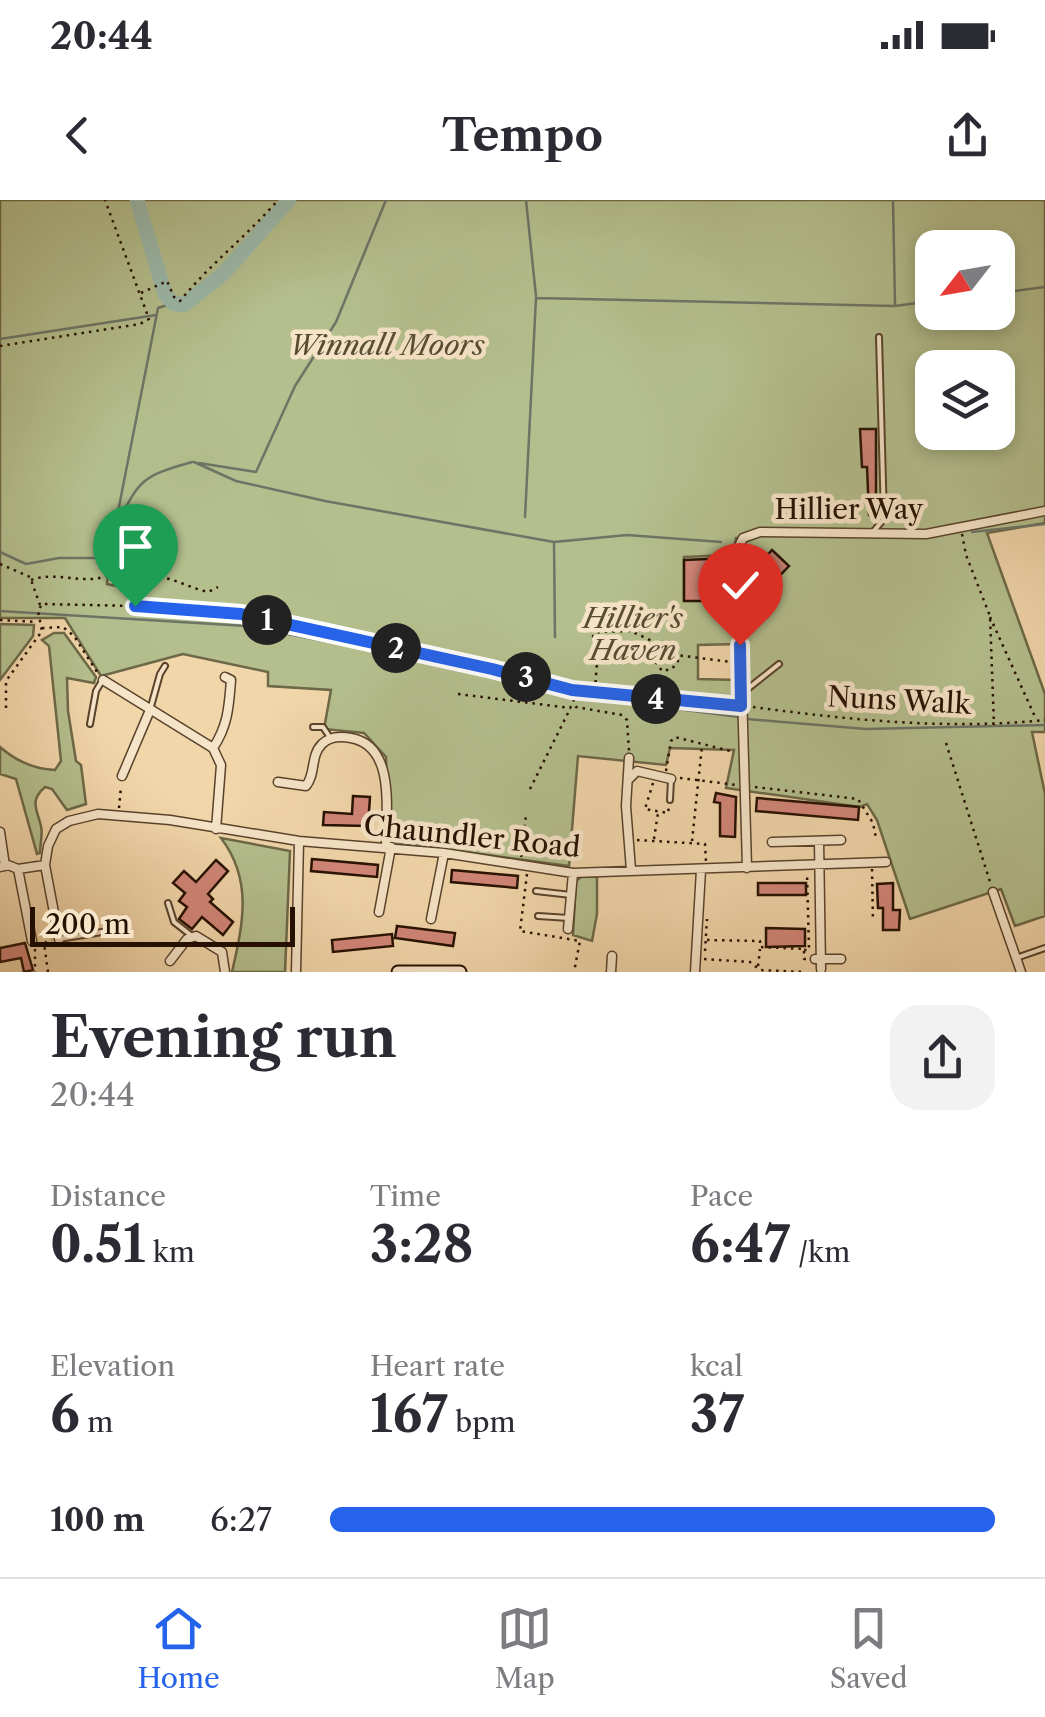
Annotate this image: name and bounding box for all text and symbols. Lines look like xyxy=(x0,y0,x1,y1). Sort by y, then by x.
text: 20:44 xyxy=(50,12,153,59)
text: Tempo xyxy=(442,107,603,163)
icon: back xyxy=(50,108,105,163)
icon: share xyxy=(940,108,995,163)
north arrow xyxy=(915,230,1015,330)
map controls xyxy=(915,230,1015,450)
park label: Winnall Moors xyxy=(289,328,486,362)
button: layers xyxy=(915,350,1015,450)
street label: Hillier Way xyxy=(775,492,924,526)
pin xyxy=(93,504,178,607)
icon: arrive xyxy=(108,519,163,574)
pin xyxy=(698,543,783,646)
icon: check xyxy=(713,558,768,613)
pin: 1 xyxy=(242,595,292,645)
park label: Hillier's Haven xyxy=(581,601,684,667)
text: 1 xyxy=(261,603,273,637)
pin: 2 xyxy=(371,623,421,673)
text: 2 xyxy=(388,631,404,665)
pin: 3 xyxy=(501,652,551,702)
text: 3 xyxy=(518,660,534,694)
pin: 4 xyxy=(631,674,681,724)
street label: Nuns Walk xyxy=(827,679,973,721)
text: 4 xyxy=(648,682,664,716)
street label: Chaundler Road xyxy=(362,808,582,864)
scale bar xyxy=(30,902,295,946)
text: 200 m xyxy=(45,907,130,941)
text: Evening run xyxy=(50,1004,397,1071)
button: share xyxy=(890,1005,995,1110)
text: 20:44 xyxy=(50,1075,135,1114)
text: Distance xyxy=(50,1179,166,1213)
text: Time xyxy=(370,1179,441,1213)
text: Pace xyxy=(690,1179,753,1213)
text: 0.51 xyxy=(50,1213,145,1275)
text: 3:28 xyxy=(370,1213,473,1275)
text: 6:47 xyxy=(690,1213,790,1275)
text: km xyxy=(145,1235,195,1269)
text: /km xyxy=(790,1235,850,1269)
text: Elevation xyxy=(50,1349,175,1383)
text: Heart rate xyxy=(370,1349,505,1383)
text: kcal xyxy=(690,1349,743,1383)
text: 6 xyxy=(50,1383,80,1445)
text: 167 xyxy=(370,1383,448,1445)
text: 37 xyxy=(690,1383,744,1445)
text: m xyxy=(80,1405,113,1439)
text: bpm xyxy=(448,1405,516,1439)
text: 100 m xyxy=(50,1500,145,1539)
text: 6:27 xyxy=(210,1500,272,1539)
tab: Home xyxy=(137,1601,220,1695)
tab: Map xyxy=(495,1601,555,1695)
tab: Saved xyxy=(830,1601,908,1695)

